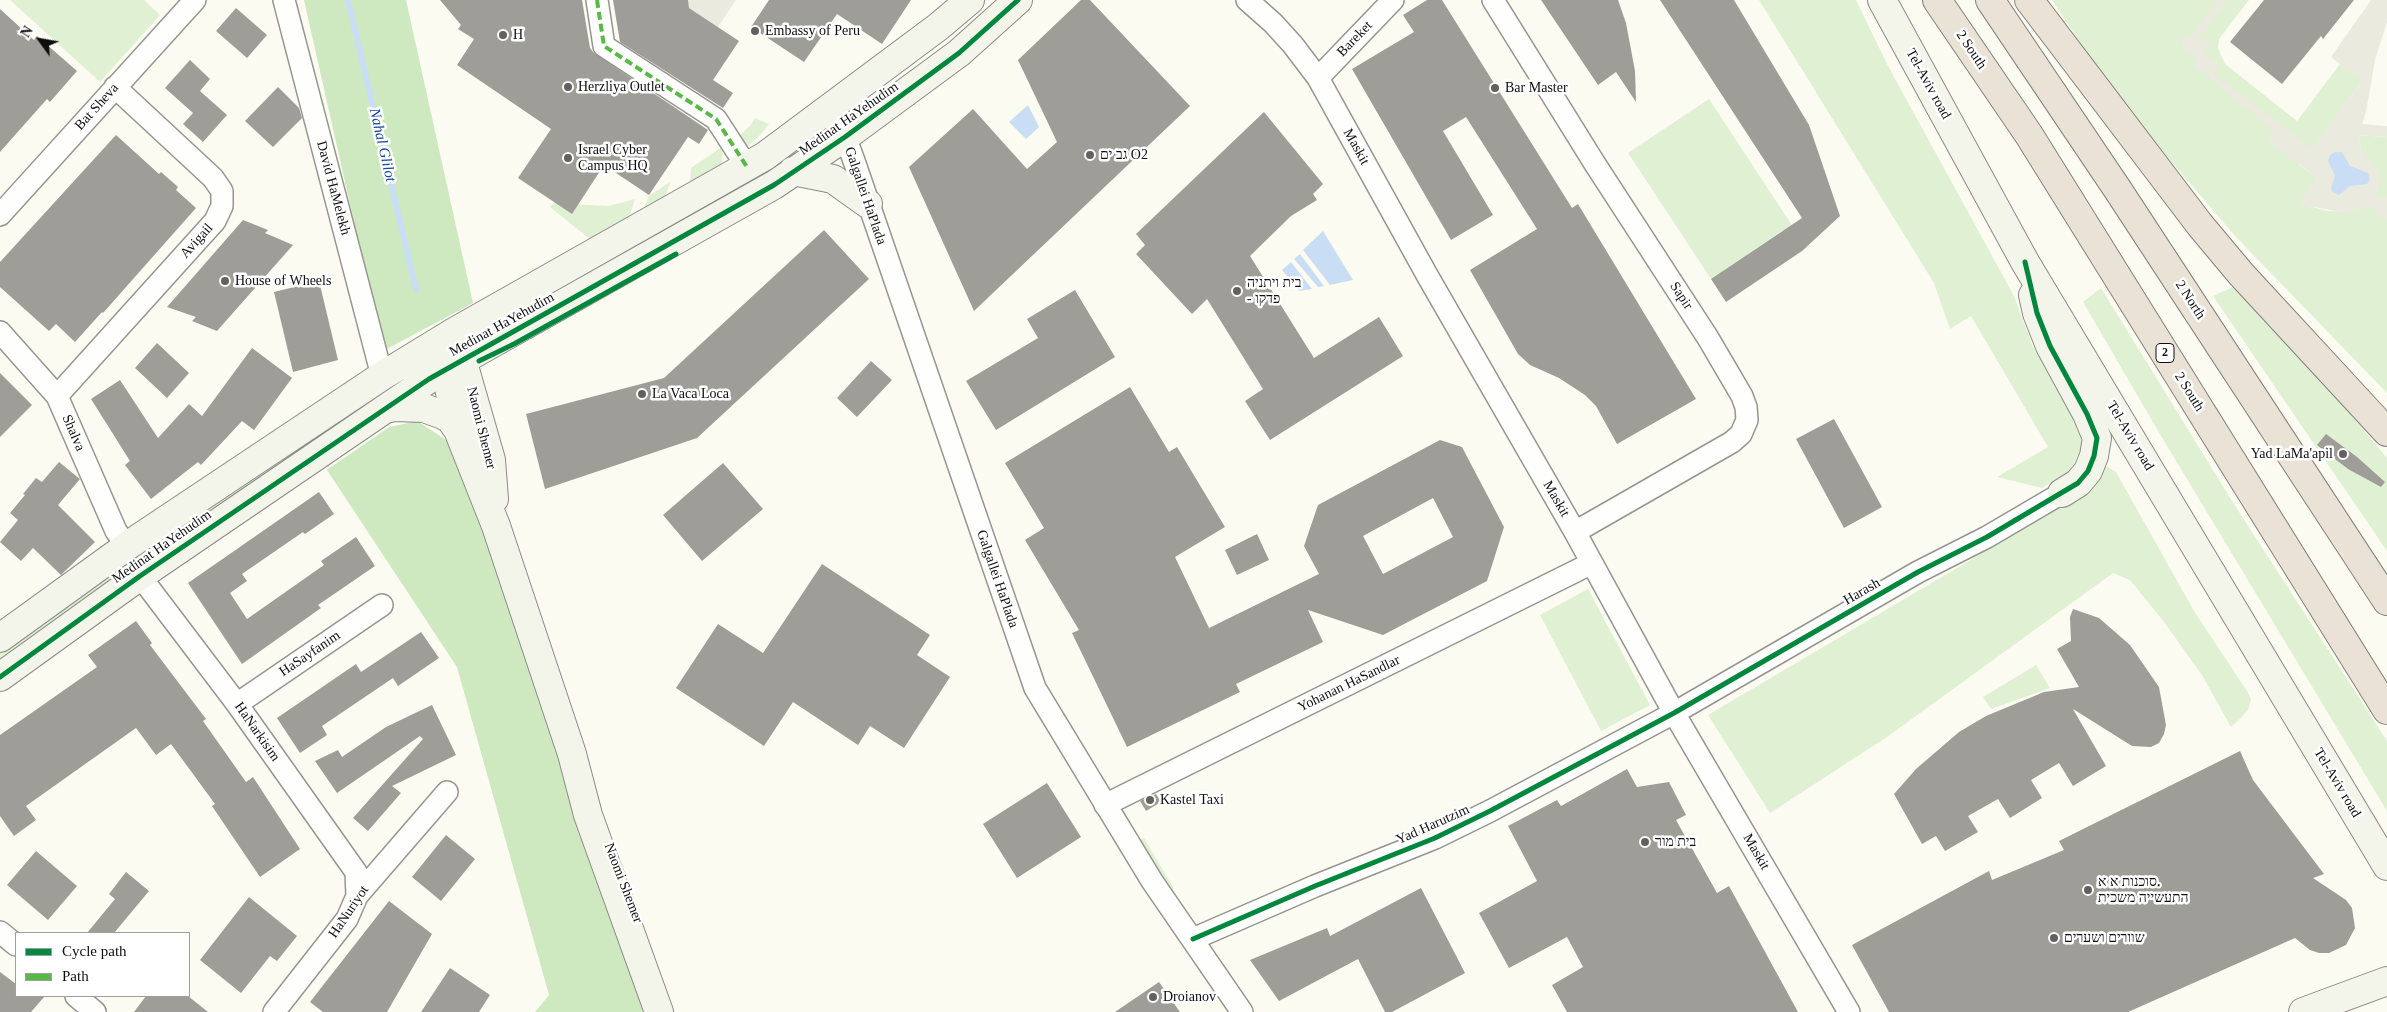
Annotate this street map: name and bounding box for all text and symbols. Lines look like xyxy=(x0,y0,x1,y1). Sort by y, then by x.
north arrow xyxy=(15,15,65,65)
street label: Bareket xyxy=(1334,18,1376,60)
place label: Embassy of Peru xyxy=(765,23,860,39)
text: N xyxy=(18,24,36,40)
marker: Embassy of Peru xyxy=(749,25,761,37)
place label: H xyxy=(513,27,523,43)
street label: 2 South xyxy=(1952,27,1990,73)
marker: H xyxy=(497,29,509,41)
street label: Tel-Aviv road xyxy=(1902,46,1954,122)
place label: Herzliya Outlet xyxy=(578,79,665,95)
street label: Medinat HaYehudim xyxy=(796,79,902,159)
street label: Bat Sheva xyxy=(72,80,122,134)
place label: Bar Master xyxy=(1505,80,1568,96)
marker: Herzliya Outlet xyxy=(562,81,574,93)
marker: Bar Master xyxy=(1489,82,1501,94)
water label: Nahal Glilot xyxy=(365,106,399,184)
street label: Maskit xyxy=(1339,126,1373,168)
street label: David HaMelekh xyxy=(312,139,354,237)
place label: Israel Cyber Campus HQ xyxy=(578,142,648,174)
street label: Galgallei HaPlada xyxy=(840,145,890,247)
place label: גב ים O2 xyxy=(1100,147,1148,163)
marker: גב ים O2 xyxy=(1084,149,1096,161)
marker: Israel Cyber Campus HQ xyxy=(562,152,574,164)
street label: Avigail xyxy=(177,220,217,262)
place label: House of Wheels xyxy=(235,273,331,289)
marker: House of Wheels xyxy=(219,275,231,287)
place label: בית ויתניה - פדקו xyxy=(1247,275,1302,308)
street label: 2 North xyxy=(2171,277,2209,323)
street label: Sapir xyxy=(1666,279,1696,313)
marker: בית ויתניה - פדקו xyxy=(1231,285,1243,297)
street label: Medinat HaYehudim xyxy=(447,289,557,361)
road number: 2 xyxy=(2156,343,2174,362)
street label: 2 South xyxy=(2170,369,2208,415)
street label: Naomi Shemer xyxy=(463,385,499,471)
place label: La Vaca Loca xyxy=(652,386,729,402)
marker: La Vaca Loca xyxy=(636,388,648,400)
street label: Tel-Aviv road xyxy=(2103,398,2157,474)
street label: Shalva xyxy=(58,412,88,454)
place label: Yad LaMa'apil xyxy=(2251,446,2333,462)
marker: Yad LaMa'apil xyxy=(2337,448,2349,460)
street label: Maskit xyxy=(1539,478,1573,520)
street label: Medinat HaYehudim xyxy=(109,507,215,587)
street label: Galgallei HaPlada xyxy=(972,528,1022,630)
street label: Harash xyxy=(1841,575,1883,609)
street label: HaSayfanim xyxy=(276,627,344,681)
street label: Yohanan HaSandlar xyxy=(1295,652,1403,716)
street label: HaNarkisim xyxy=(230,699,284,765)
street label: Tel-Aviv road xyxy=(2310,745,2364,821)
place label: Kastel Taxi xyxy=(1160,792,1224,808)
marker: Kastel Taxi xyxy=(1144,794,1156,806)
street label: Yad Harutzim xyxy=(1394,801,1472,849)
street label: Maskit xyxy=(1739,831,1773,873)
place label: בית מור xyxy=(1655,834,1696,850)
marker: בית מור xyxy=(1639,836,1651,848)
street label: Naomi Shemer xyxy=(600,841,646,925)
place label: סוכנות א א. התעשייה משכית xyxy=(2098,874,2189,906)
street label: HaNuriyot xyxy=(325,882,373,942)
marker: סוכנות א א. התעשייה משכית xyxy=(2082,884,2094,896)
place label: שוורים ושערים xyxy=(2064,930,2145,946)
legend xyxy=(15,932,190,997)
marker: שוורים ושערים xyxy=(2048,932,2060,944)
text: Cycle path xyxy=(62,943,127,959)
text: Path xyxy=(62,968,89,984)
place label: Droianov xyxy=(1163,989,1216,1005)
marker: Droianov xyxy=(1147,991,1159,1003)

